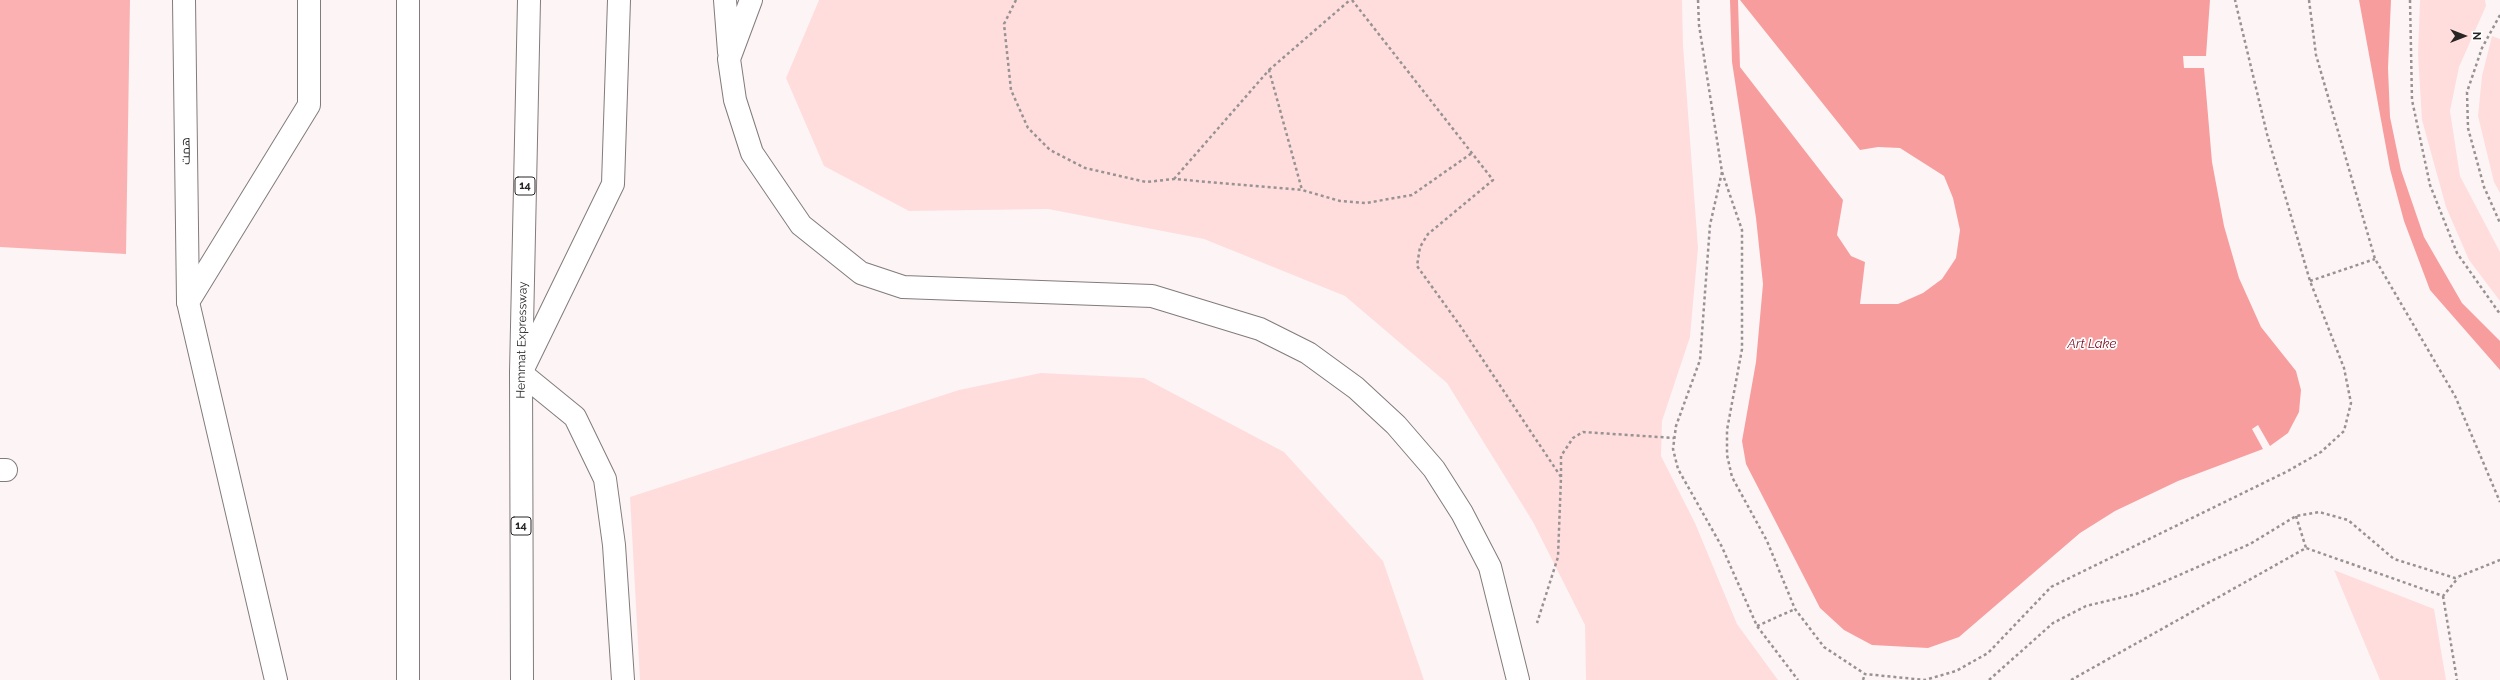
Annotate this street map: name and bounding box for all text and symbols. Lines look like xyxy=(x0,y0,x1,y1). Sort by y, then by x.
north arrow xyxy=(2444,16,2484,56)
text: N xyxy=(2470,32,2483,40)
street label: همت xyxy=(179,137,193,165)
road number: 14 xyxy=(515,177,535,195)
street label: Hemmat Expressway xyxy=(514,281,530,399)
water label: Art Lake xyxy=(2068,336,2116,352)
road number: 14 xyxy=(511,517,531,535)

